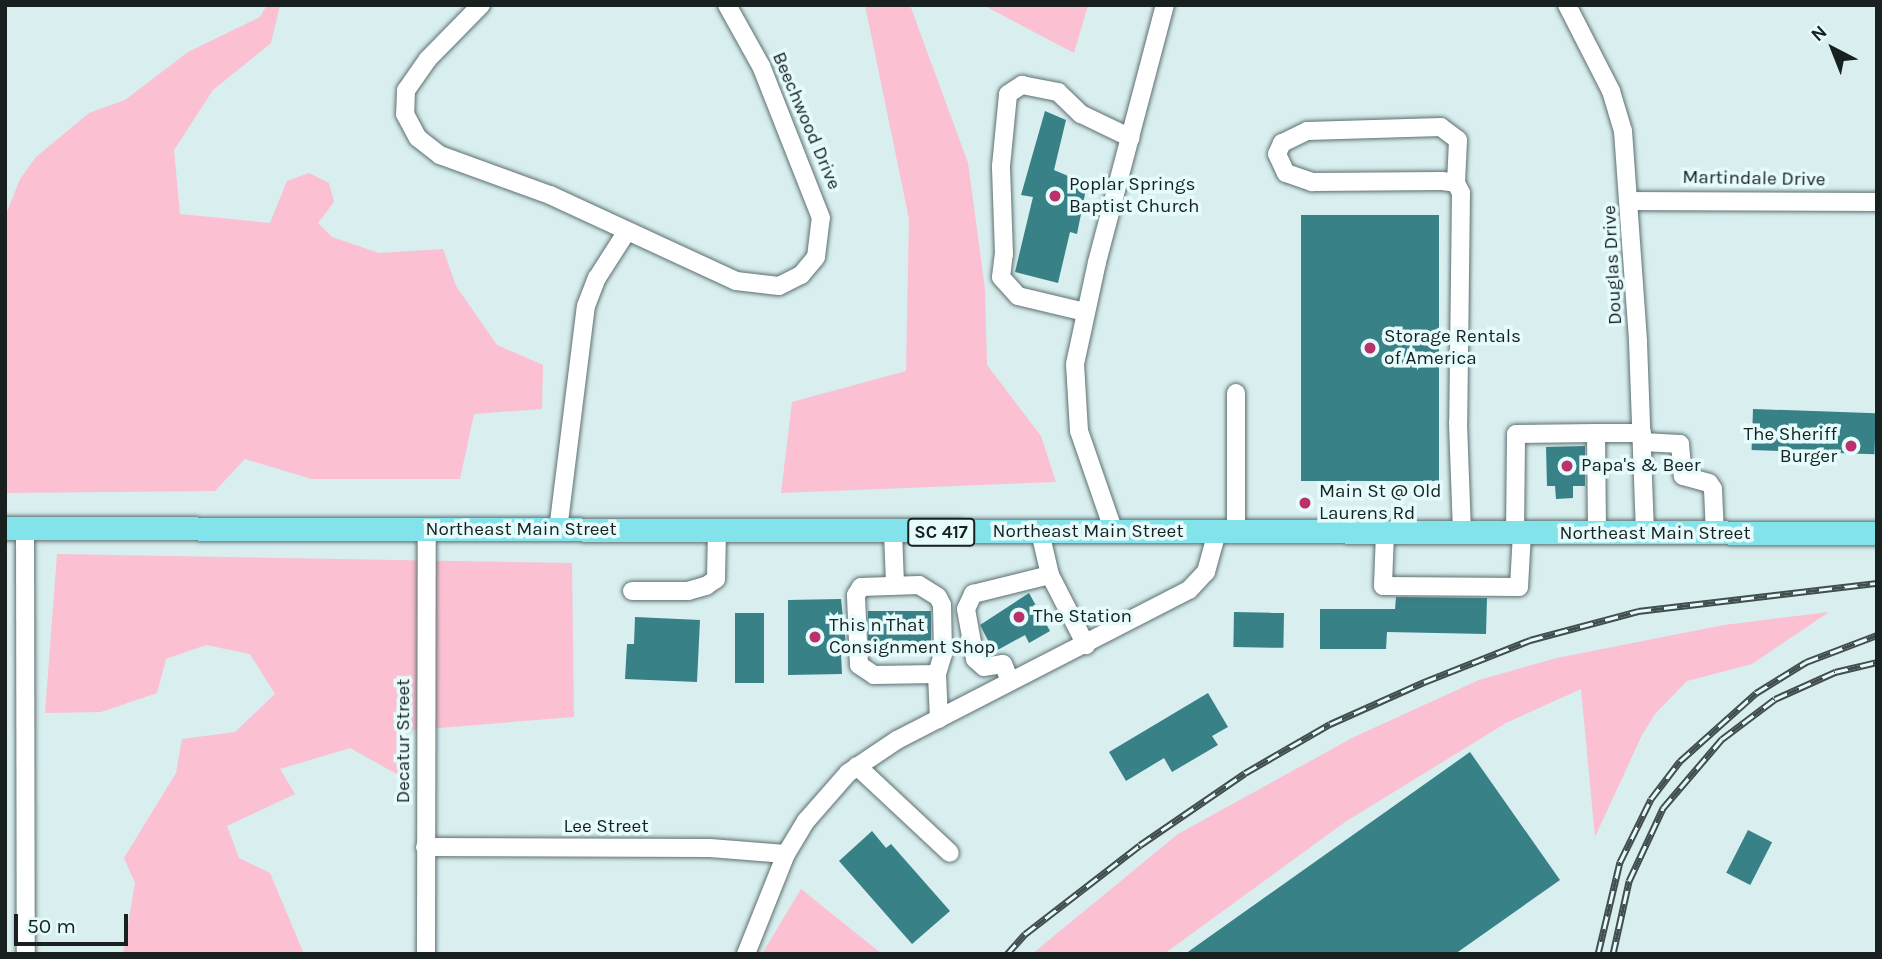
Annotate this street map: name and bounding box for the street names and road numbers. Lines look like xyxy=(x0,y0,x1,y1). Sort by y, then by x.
street label: Beechwood Drive xyxy=(767,49,845,193)
street label: Martindale Drive xyxy=(1682,166,1826,192)
street label: Douglas Drive xyxy=(1598,205,1628,325)
road number: SC 417 xyxy=(906,518,976,546)
street label: Northeast Main Street xyxy=(425,519,617,541)
street label: Northeast Main Street xyxy=(992,521,1184,543)
street label: Northeast Main Street xyxy=(1559,523,1751,545)
street label: Decatur Street xyxy=(393,679,415,803)
street label: Lee Street xyxy=(563,816,649,838)

